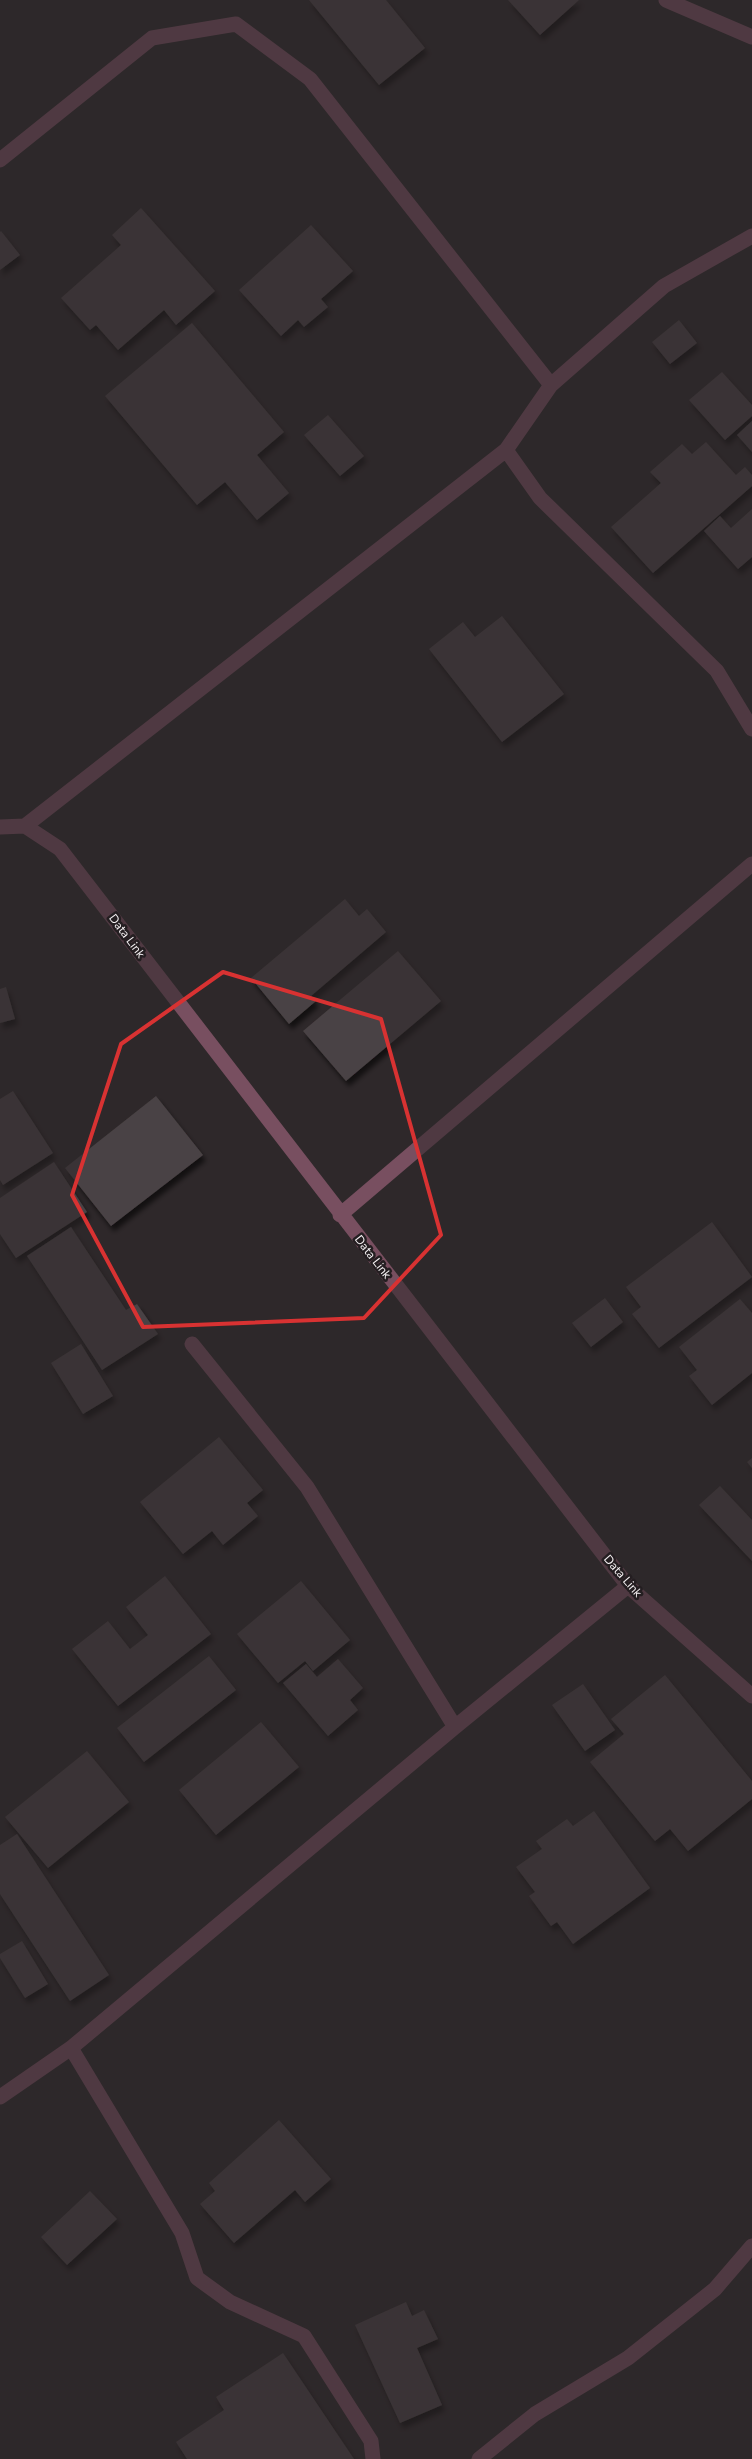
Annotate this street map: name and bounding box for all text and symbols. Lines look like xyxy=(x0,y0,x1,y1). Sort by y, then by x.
street label: Data Link xyxy=(105,911,149,962)
street label: Data Link xyxy=(351,1232,396,1283)
street label: Data Link xyxy=(600,1551,646,1601)

